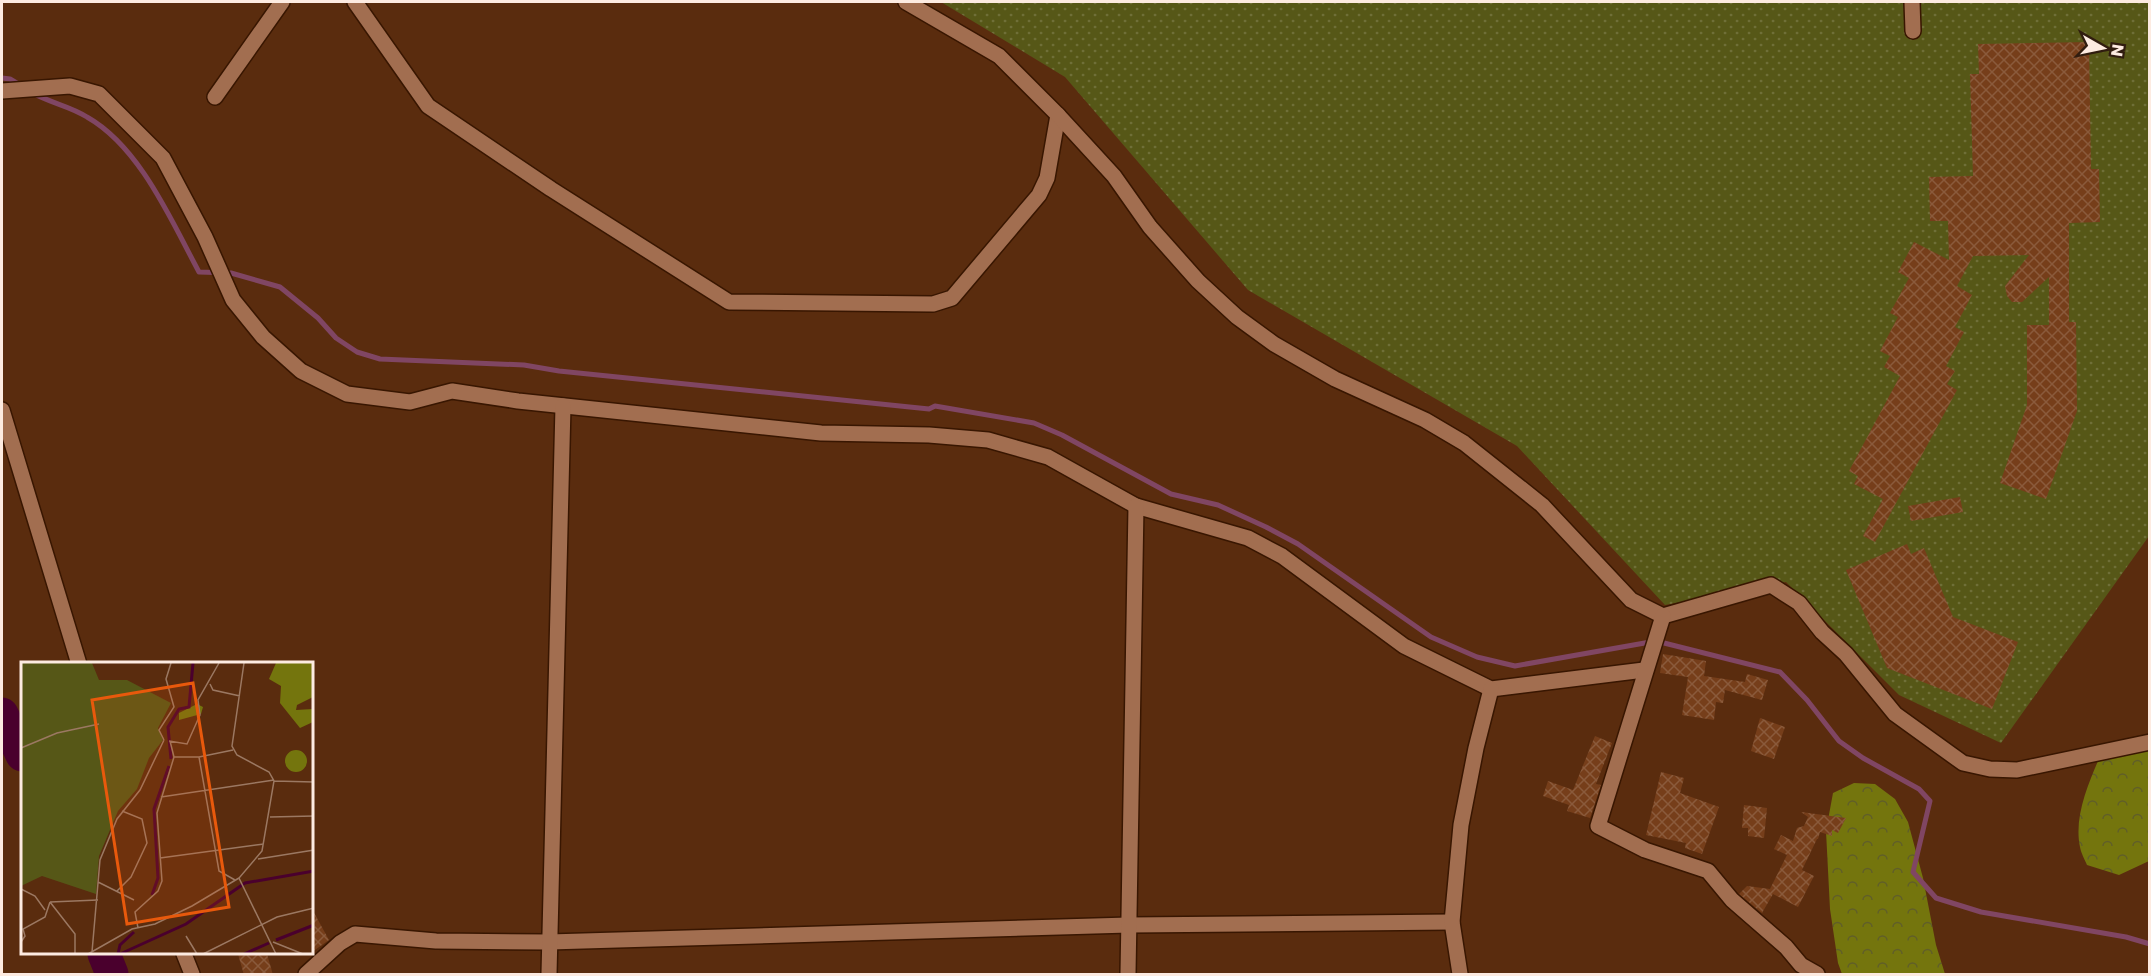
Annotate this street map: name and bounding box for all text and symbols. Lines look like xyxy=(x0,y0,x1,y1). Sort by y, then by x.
north arrow xyxy=(2073,18,2133,78)
text: N xyxy=(2105,43,2130,58)
inset map xyxy=(21,662,314,955)

